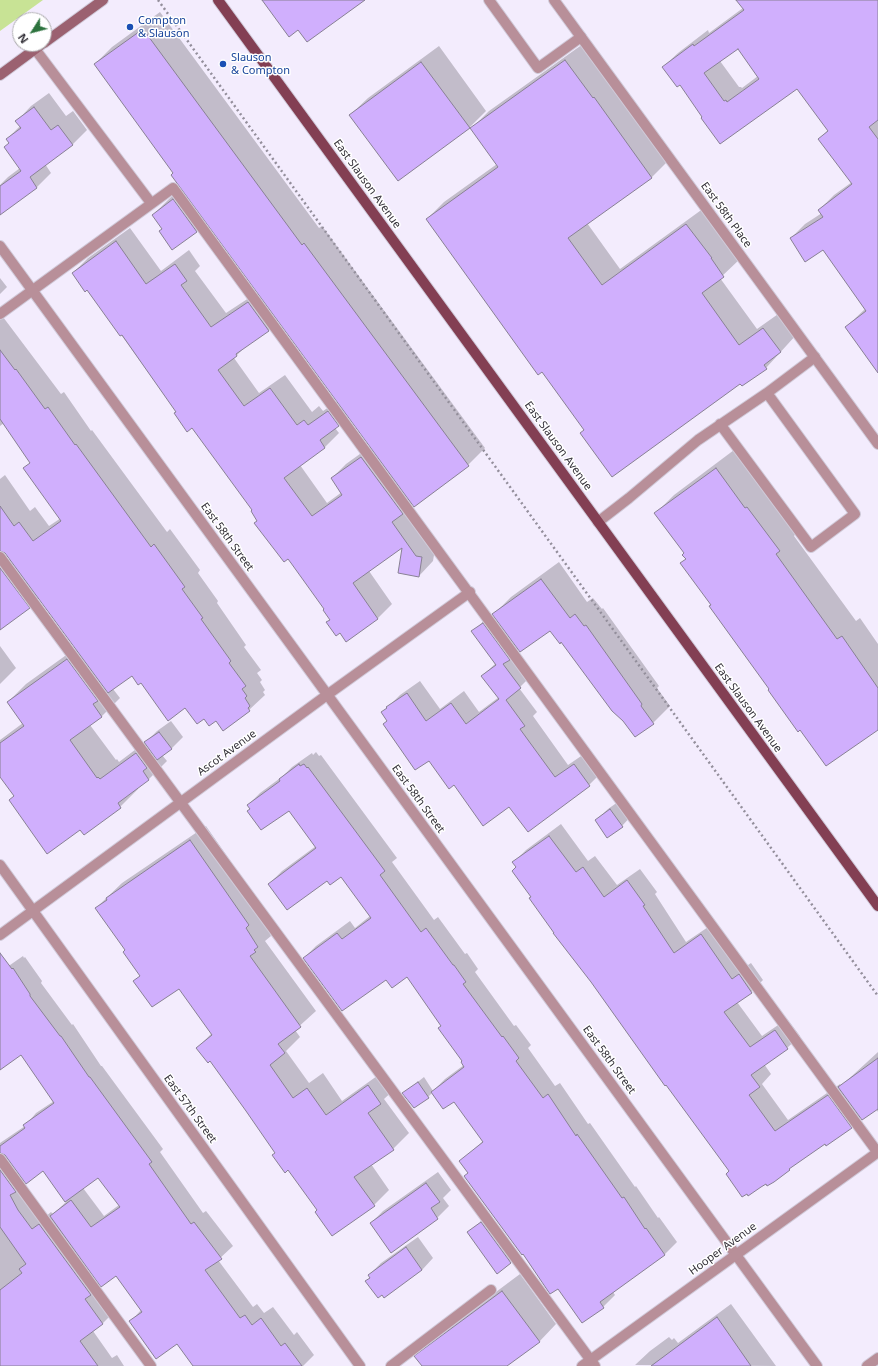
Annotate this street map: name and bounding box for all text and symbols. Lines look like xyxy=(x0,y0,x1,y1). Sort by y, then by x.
north arrow xyxy=(12,12,52,52)
place label: Compton & Slauson xyxy=(138,14,189,40)
marker: Compton & Slauson xyxy=(125,22,135,32)
text: N xyxy=(14,31,31,47)
place label: Slauson & Compton xyxy=(231,51,290,77)
marker: Slauson & Compton xyxy=(218,59,228,69)
street label: East Slauson Avenue xyxy=(330,137,404,231)
street label: East 58th Place xyxy=(698,180,754,250)
street label: East Slauson Avenue xyxy=(521,399,595,493)
street label: East 58th Street xyxy=(198,500,256,574)
street label: East Slauson Avenue xyxy=(711,661,785,755)
street label: Ascot Avenue xyxy=(195,727,259,779)
street label: East 58th Street xyxy=(389,762,447,836)
street label: East 58th Street xyxy=(580,1023,638,1097)
street label: East 57th Street xyxy=(161,1072,219,1146)
street label: Hooper Avenue xyxy=(687,1220,759,1278)

